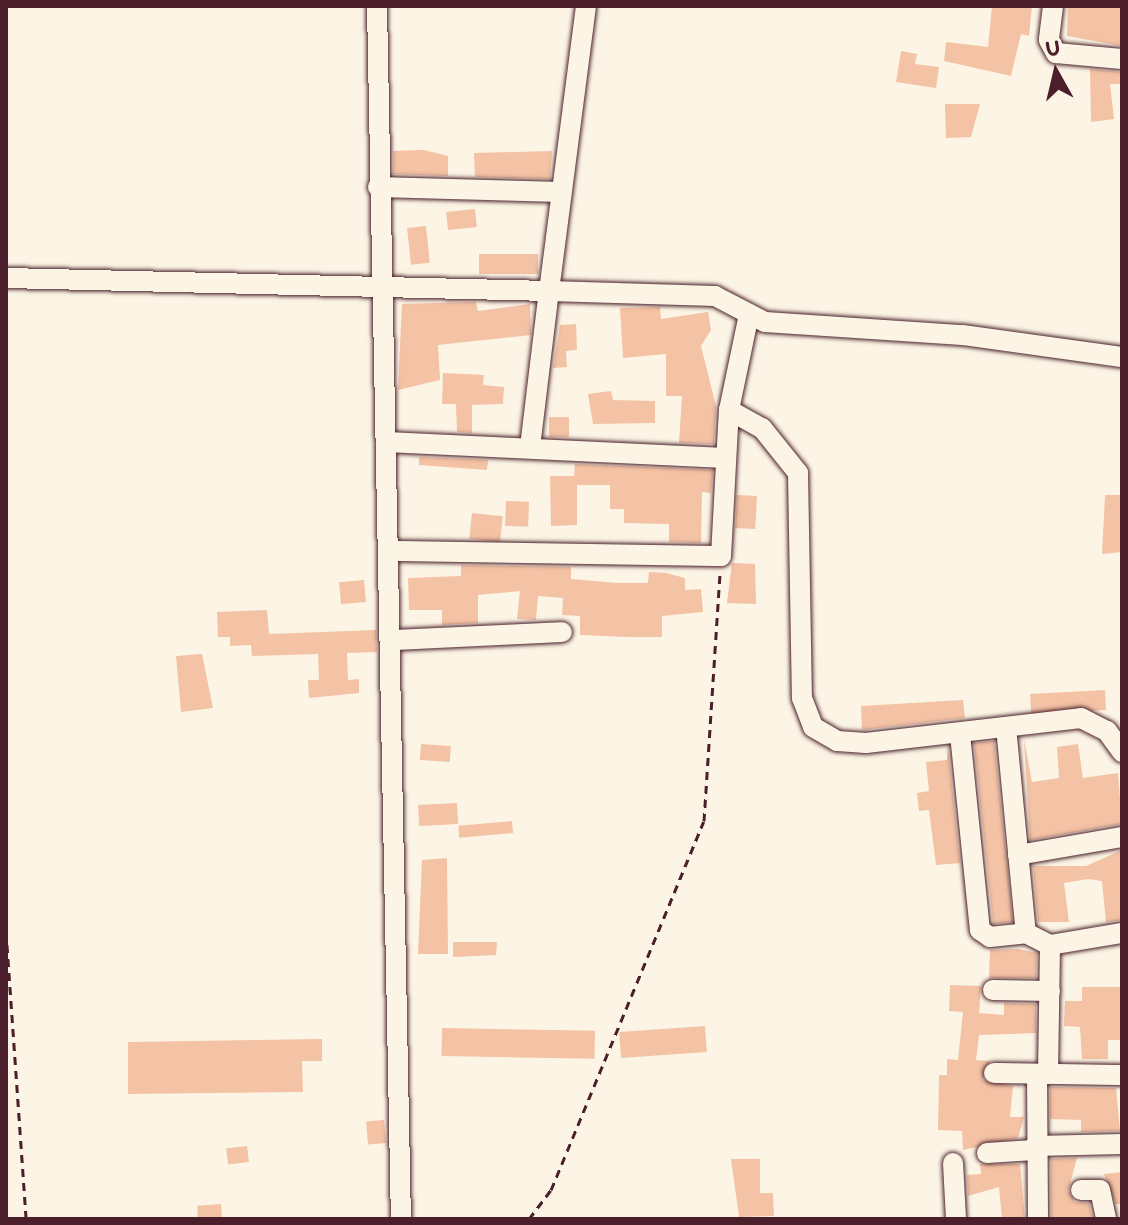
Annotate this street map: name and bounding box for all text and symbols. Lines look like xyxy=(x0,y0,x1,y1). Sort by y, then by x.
north arrow xyxy=(1016,32,1096,112)
text: U xyxy=(1043,33,1062,62)

